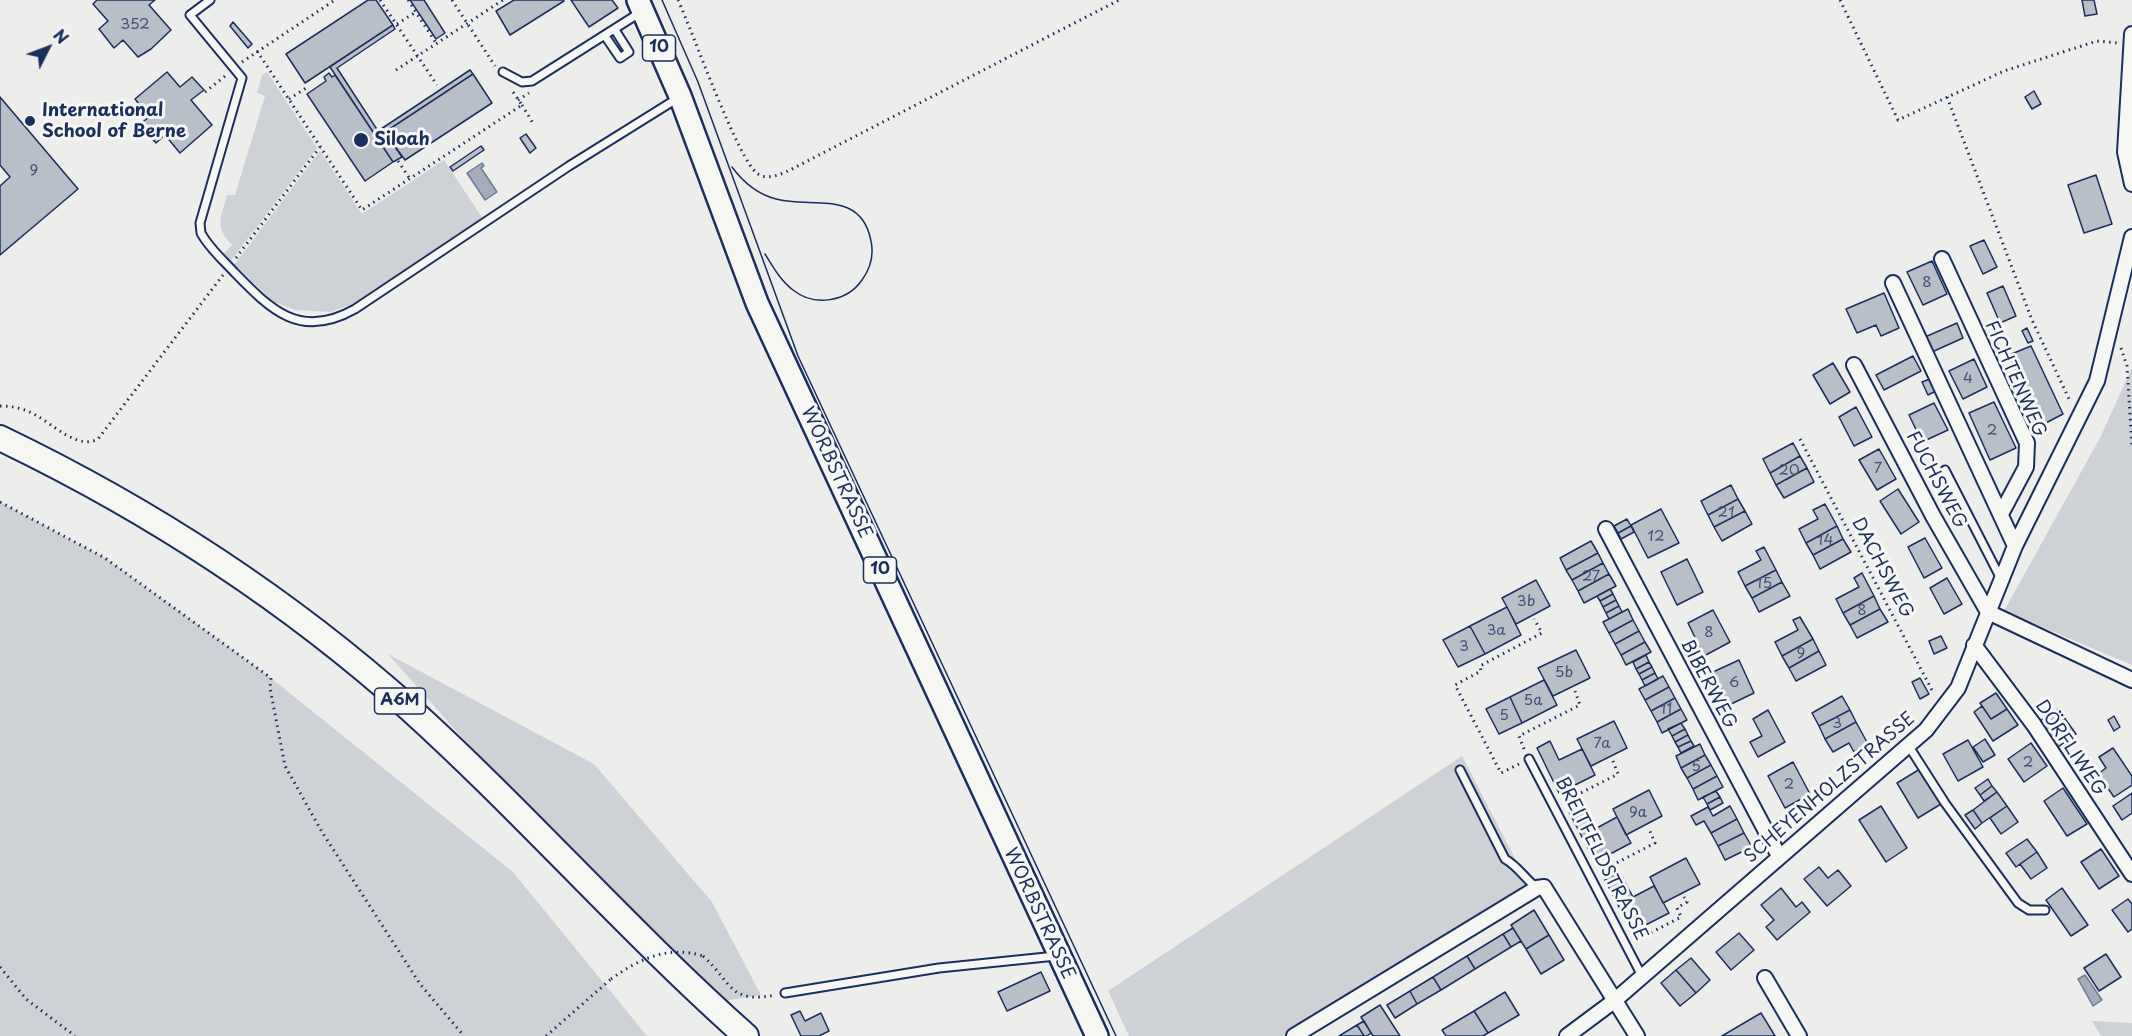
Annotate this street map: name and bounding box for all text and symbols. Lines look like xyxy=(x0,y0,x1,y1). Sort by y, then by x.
house number: 352 xyxy=(120,16,150,34)
north arrow xyxy=(18,18,78,78)
text: N xyxy=(48,23,75,49)
road number: 10 xyxy=(642,35,676,61)
place label: International School of Berne xyxy=(42,100,186,142)
marker: International School of Berne xyxy=(23,114,37,128)
place label: Siloah xyxy=(374,129,430,151)
marker: Siloah xyxy=(352,131,370,149)
house number: 9 xyxy=(30,162,38,180)
house number: 8 xyxy=(1922,274,1932,292)
street label: FICHTENWEG xyxy=(1980,318,2050,440)
house number: 4 xyxy=(1963,370,1973,388)
street label: WORBSTRASSE xyxy=(796,404,876,542)
house number: 2 xyxy=(1987,422,1997,440)
street label: FUCHSWEG xyxy=(1901,428,1971,532)
house number: 7 xyxy=(1874,460,1882,478)
house number: 20 xyxy=(1778,462,1800,480)
house number: 21 xyxy=(1717,504,1735,522)
street label: DACHSWEG xyxy=(1847,514,1917,622)
house number: 12 xyxy=(1647,528,1665,546)
house number: 14 xyxy=(1817,532,1833,550)
road number: 10 xyxy=(864,557,896,583)
house number: 27 xyxy=(1582,568,1600,586)
house number: 15 xyxy=(1756,575,1772,593)
house number: 3b xyxy=(1517,593,1535,611)
house number: 8 xyxy=(1857,602,1867,620)
house number: 3a xyxy=(1486,622,1506,640)
house number: 8 xyxy=(1704,624,1714,642)
street label: BIBERWEG xyxy=(1675,636,1741,732)
house number: 3 xyxy=(1459,638,1469,656)
house number: 9 xyxy=(1797,645,1805,663)
house number: 5b xyxy=(1555,664,1573,682)
house number: 6 xyxy=(1729,674,1739,692)
road number: A6M xyxy=(374,688,426,714)
house number: 5a xyxy=(1524,692,1542,710)
street label: DÖRFLIWEG xyxy=(2030,696,2110,800)
house number: 11 xyxy=(1660,701,1672,719)
house number: 5 xyxy=(1499,707,1509,725)
street label: SCHEYENHOLZSTRASSE xyxy=(1740,708,1920,868)
house number: 3 xyxy=(1832,715,1842,733)
house number: 7a xyxy=(1593,735,1611,753)
house number: 2 xyxy=(2023,754,2033,772)
house number: 5 xyxy=(1691,758,1701,776)
street label: BREITFELDSTRASSE xyxy=(1550,774,1652,944)
house number: 2 xyxy=(1784,776,1794,794)
house number: 9a xyxy=(1629,804,1647,822)
street label: WORBSTRASSE xyxy=(999,845,1079,983)

